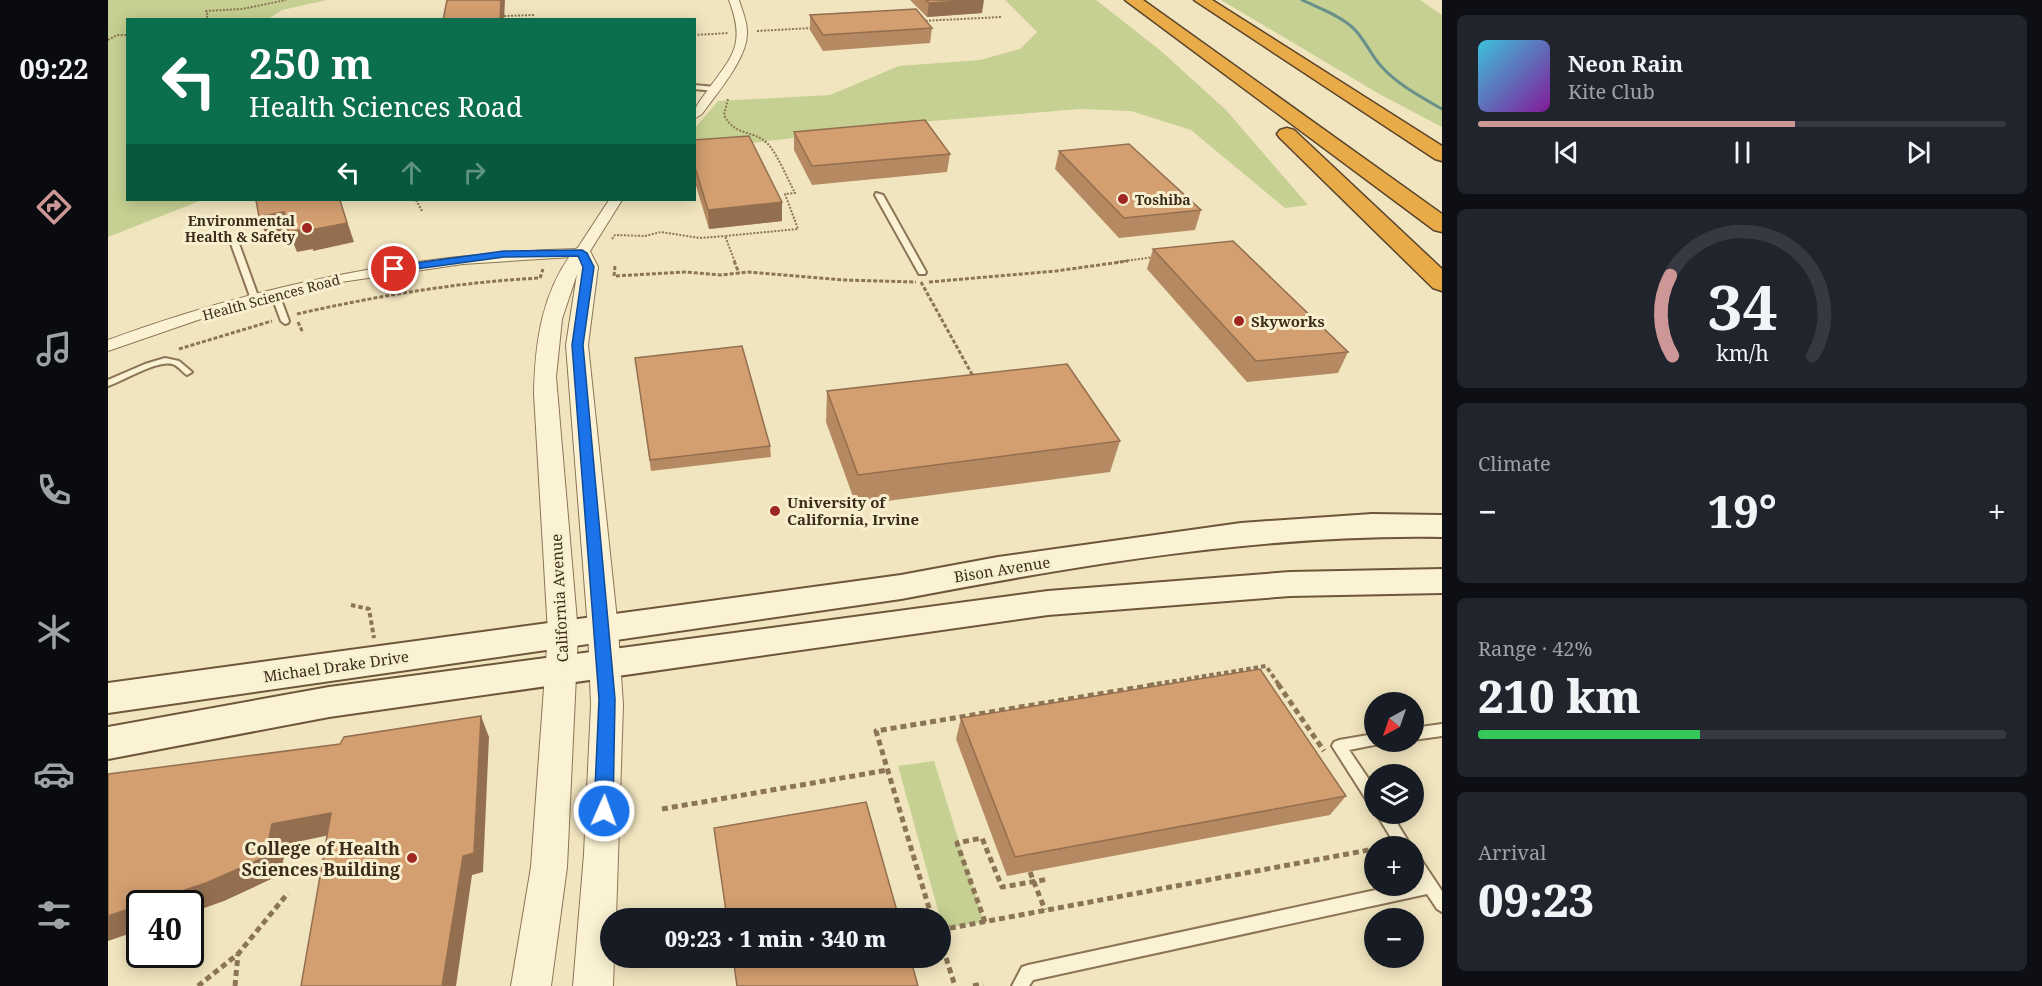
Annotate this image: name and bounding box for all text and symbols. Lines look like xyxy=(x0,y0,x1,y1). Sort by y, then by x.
text: 250 m xyxy=(249,34,373,91)
icon: left xyxy=(150,42,228,120)
text: Neon Rain xyxy=(1568,48,1683,78)
text: 09:22 xyxy=(19,50,89,87)
text: Kite Club xyxy=(1568,78,1655,105)
text: Health Sciences Road xyxy=(249,88,523,125)
icon: previous xyxy=(1550,136,1583,169)
icon: pause xyxy=(1726,136,1759,169)
icon: next xyxy=(1902,136,1935,169)
icon: left xyxy=(332,156,365,189)
icon: ahead xyxy=(395,156,428,189)
icon: right xyxy=(458,156,491,189)
icon: directions xyxy=(33,186,75,228)
place label: Toshiba xyxy=(1135,190,1191,209)
marker: Toshiba xyxy=(1116,192,1130,206)
place label: Environmental Health & Safety xyxy=(185,211,296,246)
marker: Environmental Health & Safety xyxy=(300,221,314,235)
pin xyxy=(368,243,419,294)
icon: arrive xyxy=(377,252,410,285)
text: 34 xyxy=(1707,263,1777,348)
street label: Health Sciences Road xyxy=(200,269,342,325)
place label: Skyworks xyxy=(1251,311,1325,331)
marker: Skyworks xyxy=(1232,314,1246,328)
icon: music xyxy=(33,328,75,370)
text: km/h xyxy=(1716,338,1769,367)
text: Climate xyxy=(1478,450,1551,477)
icon: phone xyxy=(33,469,75,511)
text: 19° xyxy=(1708,480,1777,541)
text: − xyxy=(1478,489,1497,534)
text: + xyxy=(1988,489,2006,534)
place label: University of California, Irvine xyxy=(787,492,919,529)
marker: University of California, Irvine xyxy=(768,504,782,518)
street label: California Avenue xyxy=(546,533,572,663)
street label: Bison Avenue xyxy=(952,552,1052,586)
icon: climate xyxy=(33,611,75,653)
text: Range · 42% xyxy=(1478,635,1592,662)
street label: Michael Drake Drive xyxy=(262,646,410,686)
text: 210 km xyxy=(1478,665,1641,726)
north arrow xyxy=(1364,692,1424,752)
map controls xyxy=(1364,692,1424,968)
icon: car xyxy=(33,753,75,795)
button: layers xyxy=(1364,764,1424,824)
position arrow xyxy=(572,779,636,843)
place label: College of Health Sciences Building xyxy=(241,836,401,881)
button: + xyxy=(1364,836,1424,896)
text: Arrival xyxy=(1478,839,1546,866)
marker: College of Health Sciences Building xyxy=(405,851,419,865)
text: 09:23 xyxy=(1478,869,1594,930)
speed limit sign: 40 xyxy=(126,890,204,968)
icon: filters xyxy=(33,894,75,936)
button: − xyxy=(1364,908,1424,968)
text: 09:23 · 1 min · 340 m xyxy=(665,923,886,953)

